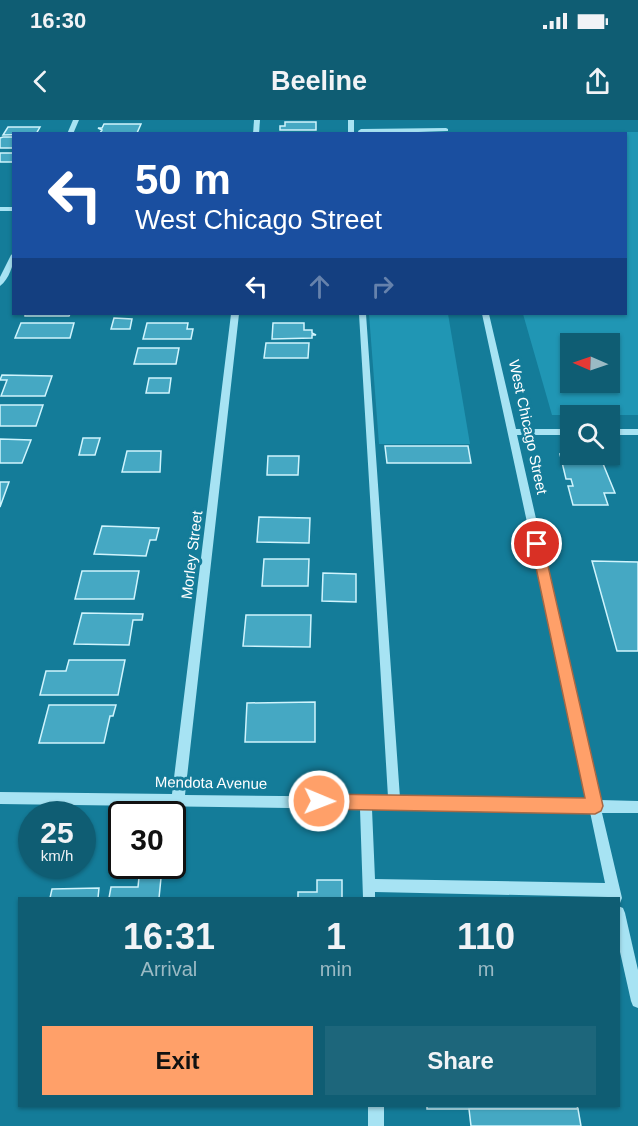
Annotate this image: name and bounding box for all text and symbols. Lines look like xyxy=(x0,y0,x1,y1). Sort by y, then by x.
text: 16:30 xyxy=(30,8,86,33)
icon: back xyxy=(24,65,57,98)
icon: share xyxy=(581,65,614,98)
text: Beeline xyxy=(271,66,367,96)
icon: left xyxy=(36,156,114,234)
text: 50 m xyxy=(135,156,231,203)
text: West Chicago Street xyxy=(135,205,382,235)
icon: left xyxy=(240,270,273,303)
icon: ahead xyxy=(303,270,336,303)
icon: right xyxy=(366,270,399,303)
north arrow xyxy=(560,333,620,393)
map controls xyxy=(560,333,620,465)
street label: West Chicago Street xyxy=(506,358,551,497)
button: search xyxy=(560,405,620,465)
street label: Morley Street xyxy=(178,509,205,600)
pin xyxy=(511,518,562,569)
icon: arrive xyxy=(520,527,553,560)
position arrow xyxy=(287,769,351,833)
street label: Mendota Avenue xyxy=(155,773,267,792)
speed limit sign: 30 xyxy=(108,801,186,879)
text: 25 xyxy=(40,816,74,849)
text: km/h xyxy=(41,847,73,864)
text: 16:31 xyxy=(123,916,215,957)
text: 1 xyxy=(326,916,346,957)
text: 110 xyxy=(457,916,515,957)
text: Arrival xyxy=(141,958,197,980)
text: min xyxy=(320,958,352,980)
text: m xyxy=(478,958,494,980)
button: Exit xyxy=(42,1026,313,1095)
button: Share xyxy=(325,1026,596,1095)

